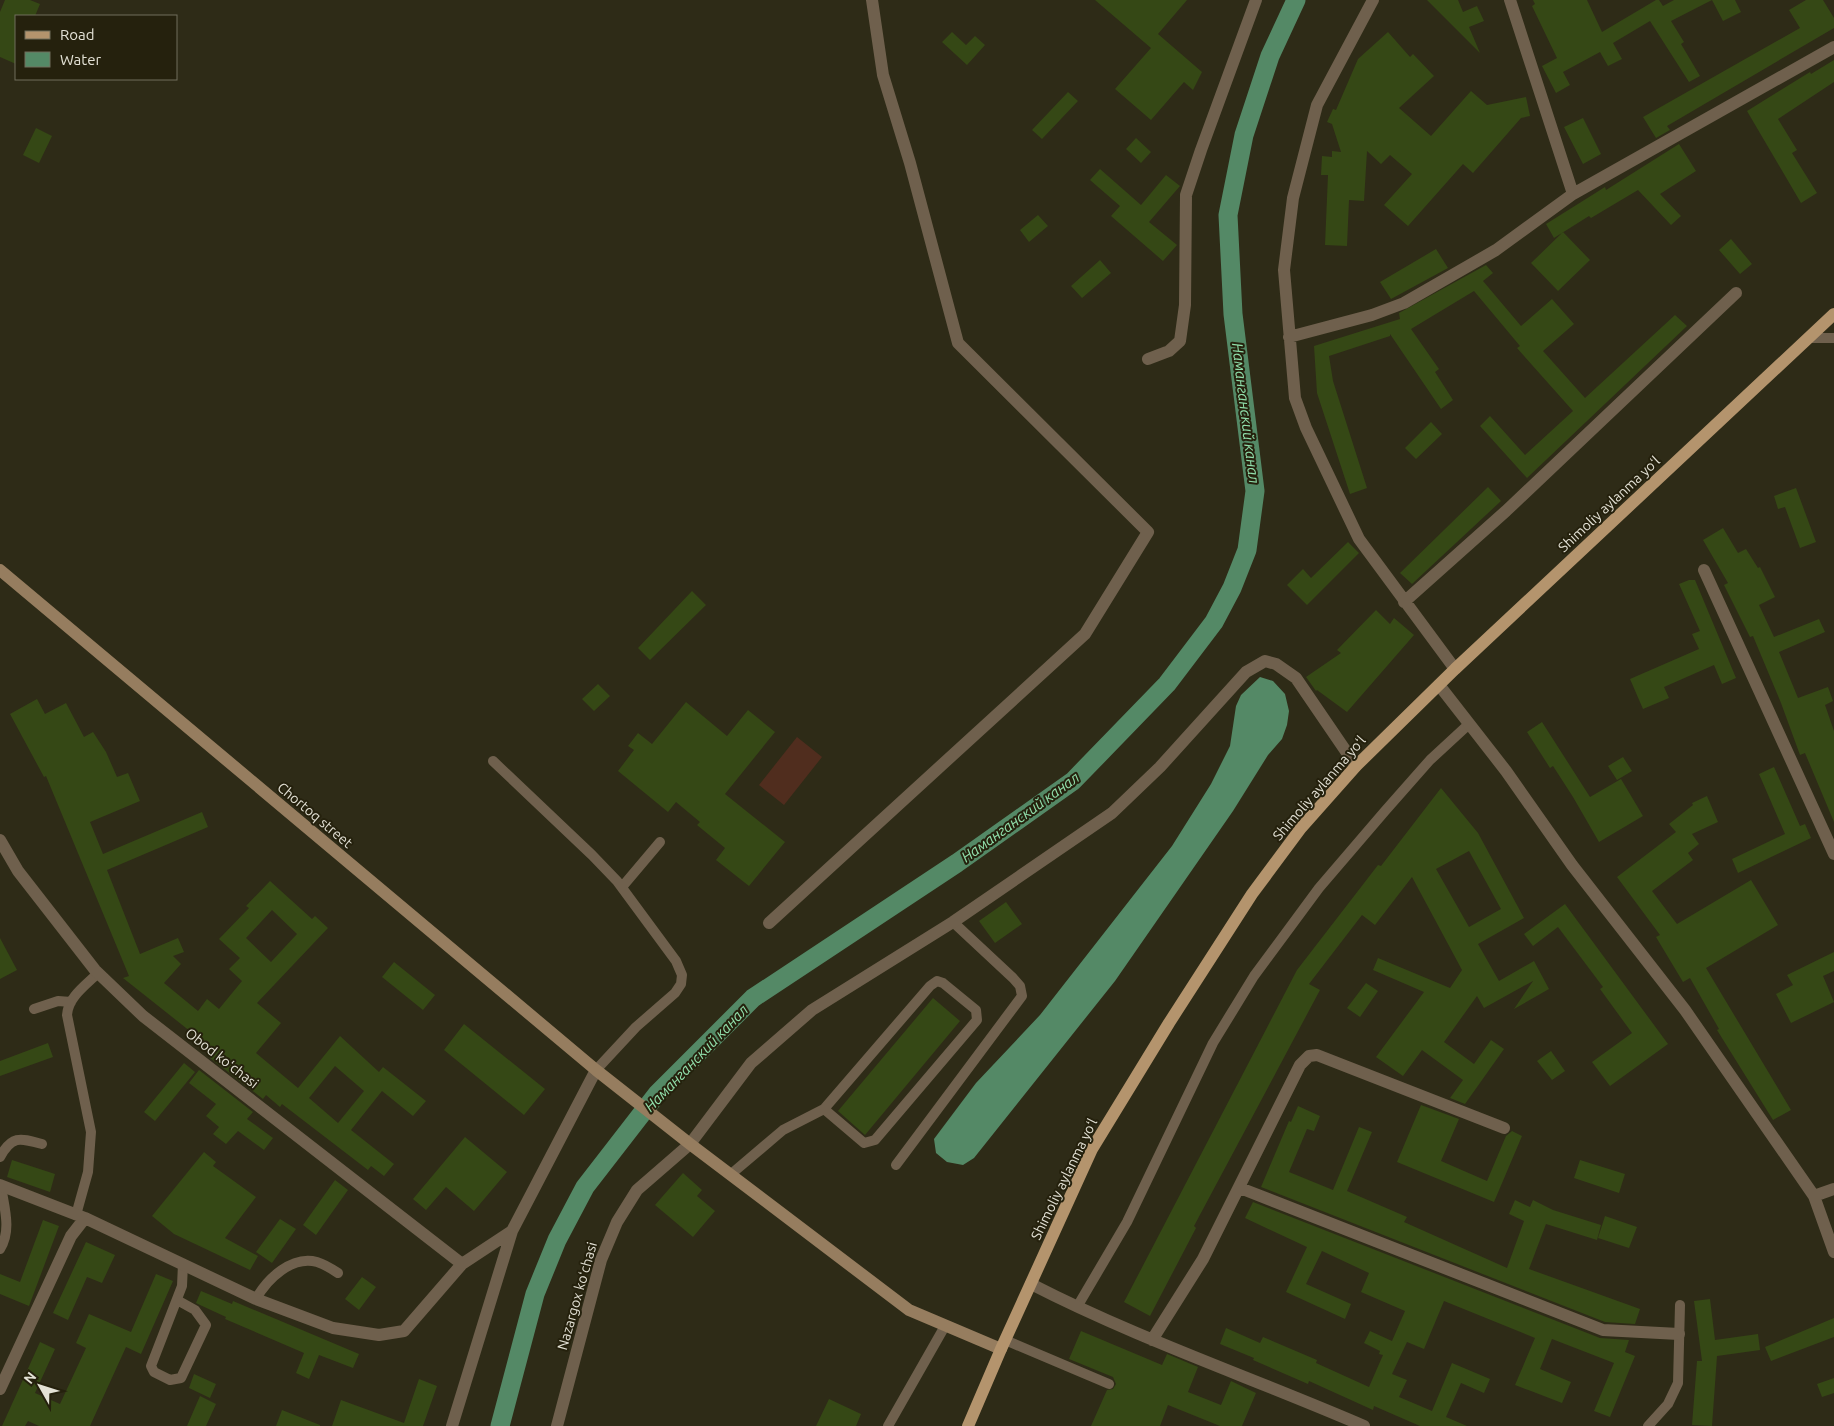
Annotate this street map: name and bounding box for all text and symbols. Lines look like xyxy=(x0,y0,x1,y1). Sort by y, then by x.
legend xyxy=(15,15,178,80)
text: Road xyxy=(60,26,95,43)
text: Water xyxy=(60,51,101,68)
water label: Наманганский канал xyxy=(1229,342,1263,484)
street label: Shimoliy aylanma yoʻl xyxy=(1555,453,1663,555)
street label: Shimoliy aylanma yoʻl xyxy=(1269,732,1369,843)
water label: Наманганский канал xyxy=(958,769,1082,865)
street label: Chortoq street xyxy=(274,779,356,851)
water label: Наманганский канал xyxy=(641,1001,751,1115)
street label: Obod koʻchasi xyxy=(182,1025,262,1091)
street label: Shimoliy aylanma yoʻl xyxy=(1028,1115,1100,1242)
street label: Nazargox koʻchasi xyxy=(554,1240,600,1352)
north arrow xyxy=(15,1361,65,1411)
text: N xyxy=(20,1369,39,1387)

